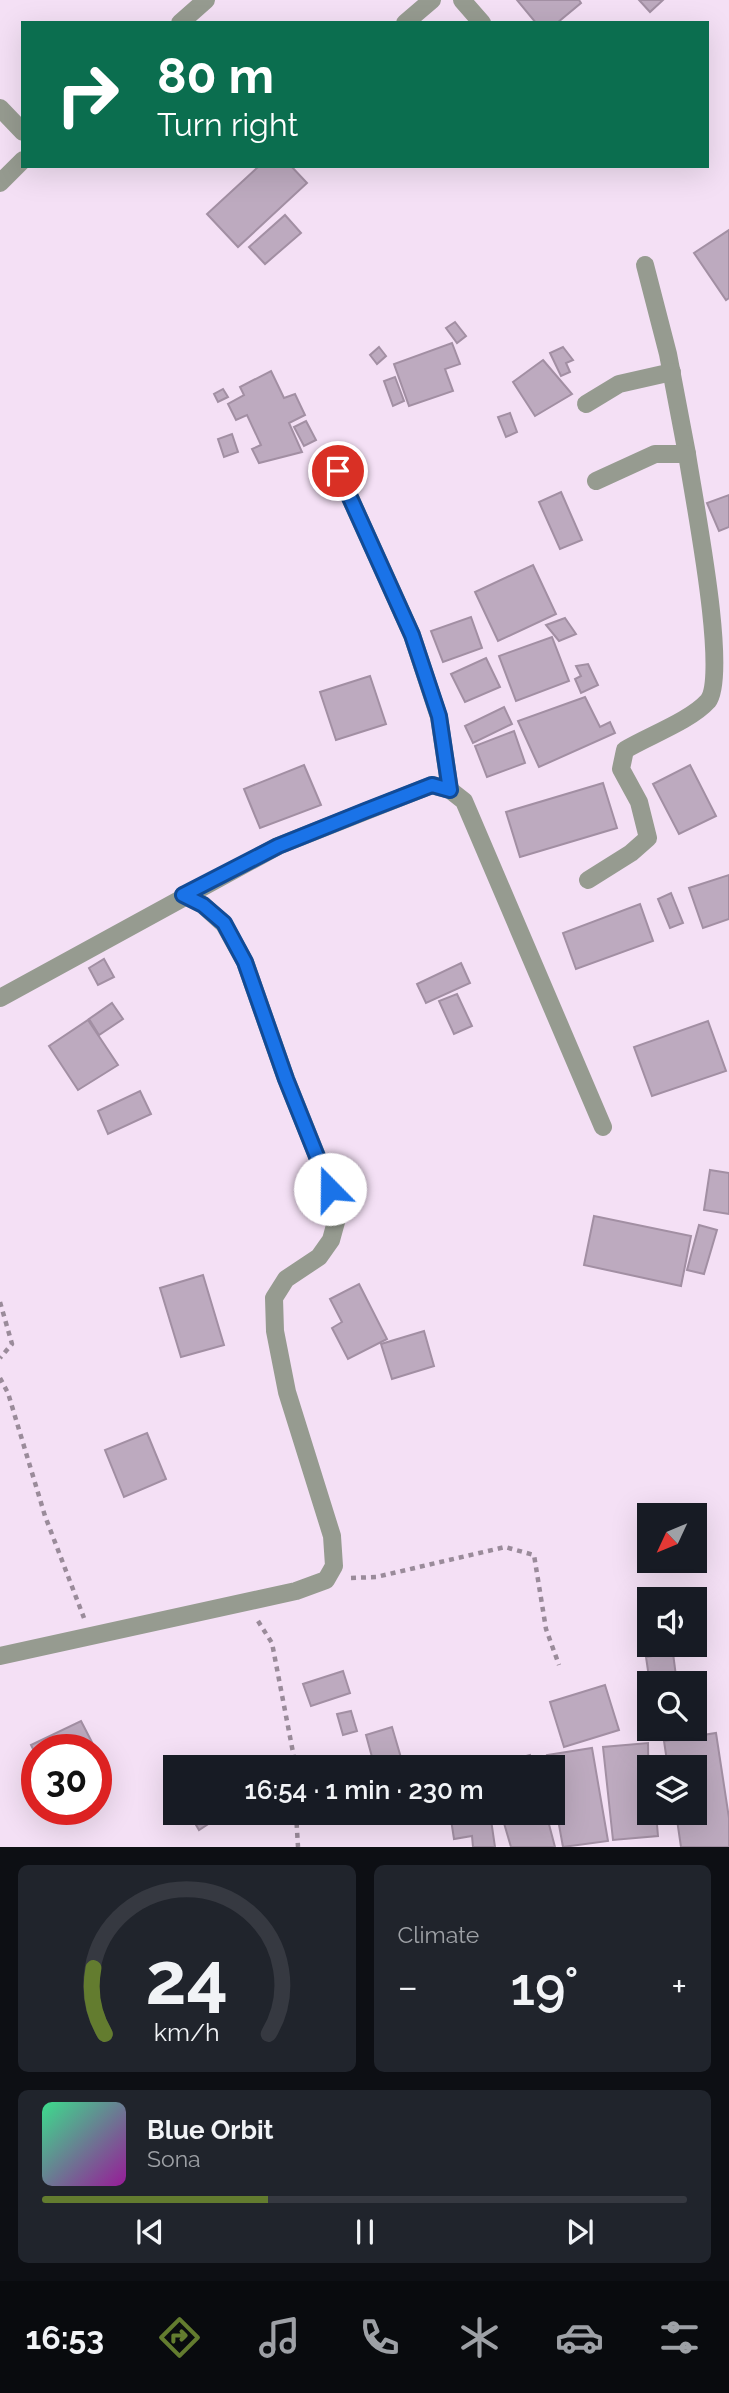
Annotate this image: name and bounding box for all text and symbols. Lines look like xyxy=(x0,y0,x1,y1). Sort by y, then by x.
text: 80 m xyxy=(157,47,274,104)
icon: right xyxy=(42,49,133,140)
text: Turn right xyxy=(157,106,298,143)
pin xyxy=(308,441,368,501)
icon: arrive xyxy=(319,452,357,490)
position arrow xyxy=(293,1152,367,1226)
north arrow xyxy=(637,1503,707,1573)
map controls xyxy=(637,1503,707,1825)
button: sound xyxy=(637,1587,707,1657)
button: search xyxy=(637,1671,707,1741)
speed limit sign: 30 xyxy=(21,1734,112,1825)
button: layers xyxy=(637,1755,707,1825)
text: 16:54 · 1 min · 230 m xyxy=(244,1775,484,1805)
text: Climate xyxy=(398,1921,479,1948)
text: 24 xyxy=(145,1937,228,2022)
text: 19° xyxy=(511,1956,579,2017)
text: − xyxy=(398,1964,418,2009)
text: + xyxy=(671,1964,687,2009)
text: km/h xyxy=(154,2017,220,2047)
text: Blue Orbit xyxy=(147,2115,274,2145)
text: Sona xyxy=(147,2145,201,2172)
icon: previous xyxy=(131,2213,169,2251)
icon: pause xyxy=(346,2213,384,2251)
icon: next xyxy=(561,2213,599,2251)
icon: directions xyxy=(155,2313,204,2362)
icon: music xyxy=(255,2313,304,2362)
icon: phone xyxy=(355,2313,404,2362)
icon: climate xyxy=(455,2313,504,2362)
icon: car xyxy=(555,2313,604,2362)
icon: filters xyxy=(655,2313,704,2362)
text: 16:53 xyxy=(25,2319,104,2356)

